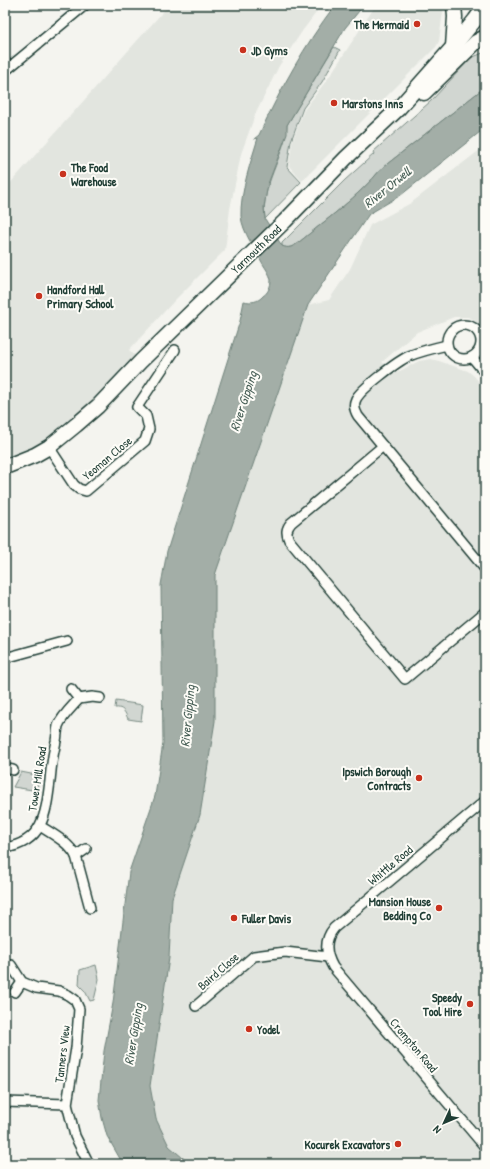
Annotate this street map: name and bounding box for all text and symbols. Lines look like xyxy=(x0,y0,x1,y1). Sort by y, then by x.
place label: The Mermaid xyxy=(353,16,409,33)
marker: The Mermaid xyxy=(412,19,422,29)
place label: JD Gyms xyxy=(251,42,288,60)
marker: JD Gyms xyxy=(238,45,248,55)
place label: Marstons Inns xyxy=(342,95,404,112)
marker: Marstons Inns xyxy=(329,98,339,108)
place label: The Food Warehouse xyxy=(70,159,117,190)
water label: River Orwell xyxy=(359,161,416,212)
marker: The Food Warehouse xyxy=(58,169,68,179)
street label: Yarmouth Road xyxy=(227,220,285,277)
place label: Handford Hall Primary School xyxy=(47,281,114,313)
marker: Handford Hall Primary School xyxy=(34,291,44,301)
water label: River Gipping xyxy=(225,368,262,434)
street label: Yeoman Close xyxy=(79,432,136,484)
water label: River Gipping xyxy=(175,683,200,748)
street label: Tower Mill Road xyxy=(23,745,51,813)
place label: Ipswich Borough Contracts xyxy=(342,763,412,794)
marker: Ipswich Borough Contracts xyxy=(414,773,424,783)
street label: Whittle Road xyxy=(364,841,416,889)
place label: Mansion House Bedding Co xyxy=(369,893,431,925)
marker: Mansion House Bedding Co xyxy=(434,903,444,913)
place label: Fuller Davis xyxy=(241,910,292,927)
marker: Fuller Davis xyxy=(229,913,239,923)
street label: Baird Close xyxy=(194,948,242,994)
place label: Speedy Tool Hire xyxy=(422,989,462,1020)
marker: Speedy Tool Hire xyxy=(465,999,475,1009)
water label: River Gipping xyxy=(119,1001,148,1066)
street label: Crompton Road xyxy=(386,1014,442,1076)
place label: Yodel xyxy=(256,1021,281,1038)
street label: Tanners View xyxy=(50,1024,74,1084)
marker: Yodel xyxy=(244,1024,254,1034)
north arrow xyxy=(424,1103,464,1143)
text: N xyxy=(430,1123,444,1137)
place label: Kocurek Excavators xyxy=(305,1136,390,1153)
marker: Kocurek Excavators xyxy=(393,1139,403,1149)

